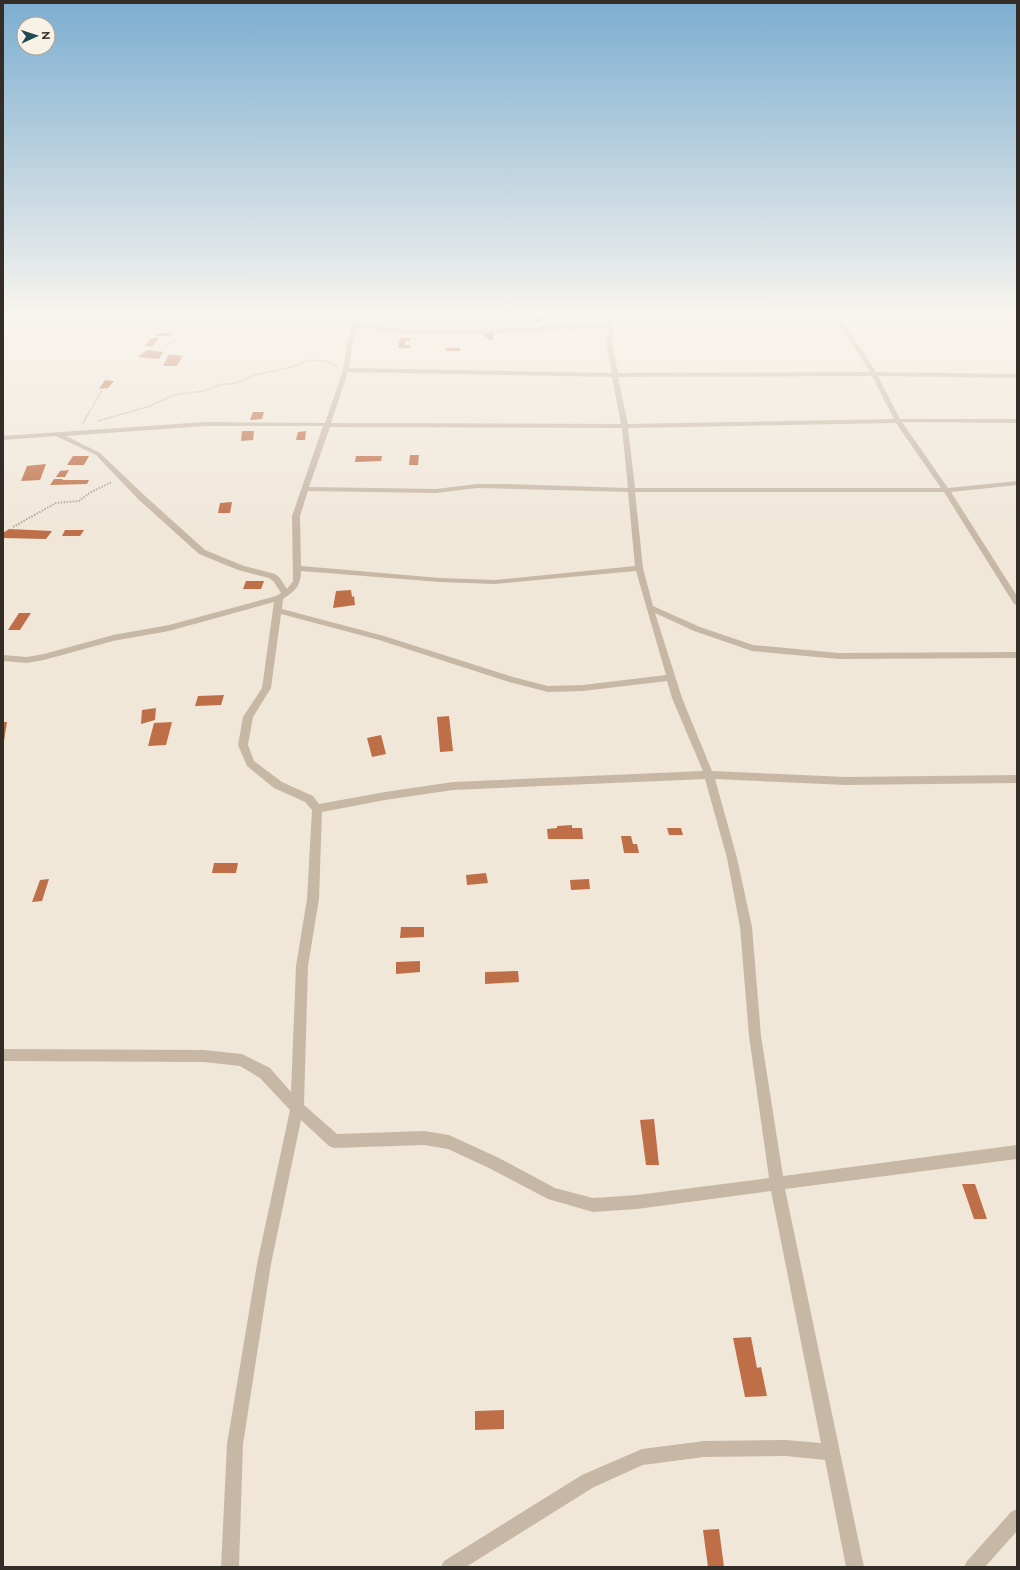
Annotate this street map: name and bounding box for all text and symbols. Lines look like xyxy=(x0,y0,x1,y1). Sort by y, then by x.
north arrow xyxy=(16,16,56,56)
text: N xyxy=(39,31,52,40)

